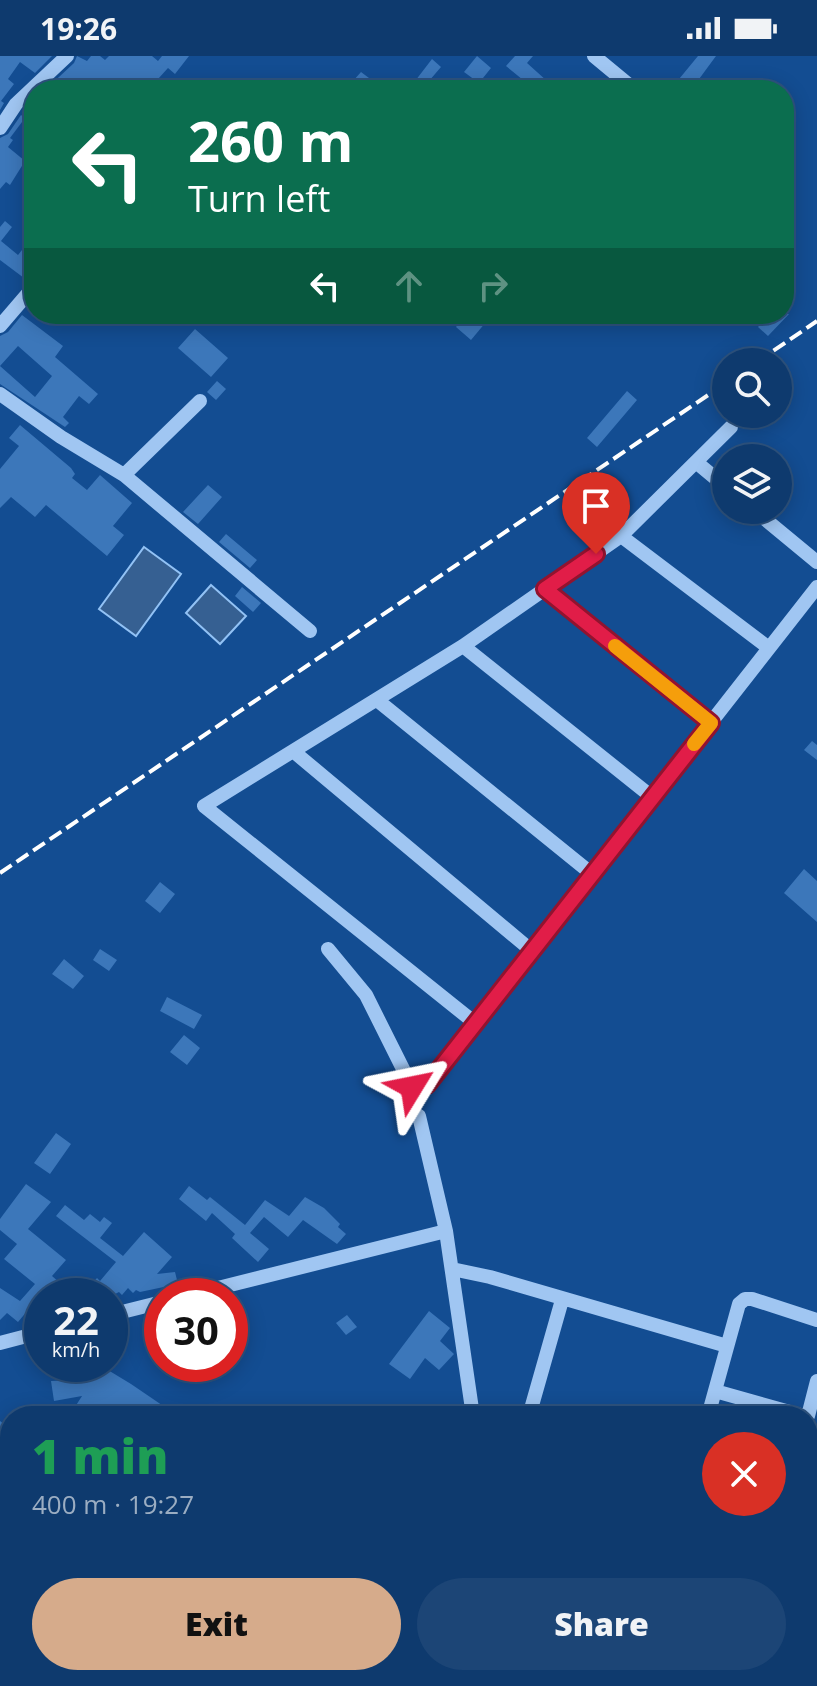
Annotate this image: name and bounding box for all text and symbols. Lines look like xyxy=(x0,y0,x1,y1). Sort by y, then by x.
text: 19:26 xyxy=(40,8,117,49)
text: 260 m xyxy=(188,102,354,178)
icon: left xyxy=(56,112,160,216)
text: Turn left xyxy=(188,174,330,223)
icon: left xyxy=(303,264,347,308)
icon: ahead xyxy=(387,264,431,308)
icon: right xyxy=(471,264,515,308)
map controls xyxy=(712,348,792,524)
button: search xyxy=(712,348,792,428)
button: layers xyxy=(712,444,792,524)
pin xyxy=(562,472,630,554)
icon: arrive xyxy=(574,484,618,528)
position arrow xyxy=(370,1045,454,1129)
speed limit sign: 30 xyxy=(144,1278,248,1382)
text: 22 xyxy=(53,1292,99,1347)
text: km/h xyxy=(52,1336,100,1363)
text: 1 min xyxy=(32,1423,168,1488)
button: close xyxy=(702,1432,786,1516)
text: 400 m · 19:27 xyxy=(32,1486,194,1522)
button: Exit xyxy=(32,1578,401,1670)
button: Share xyxy=(417,1578,786,1670)

